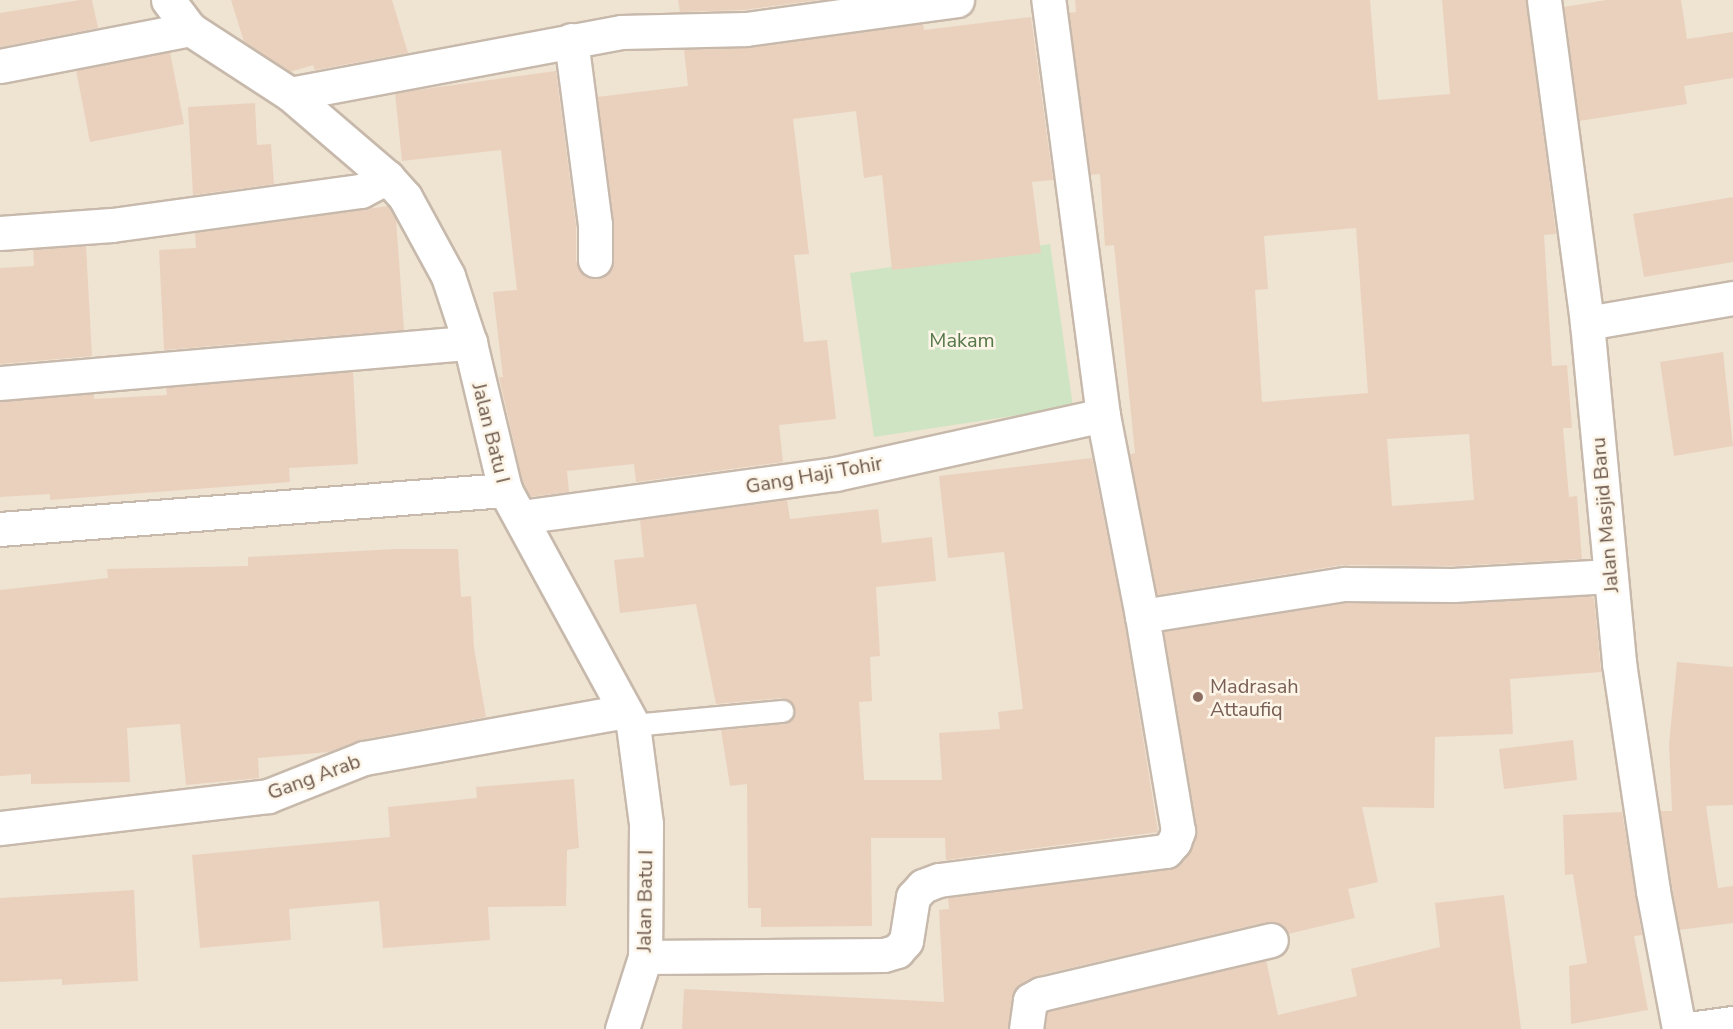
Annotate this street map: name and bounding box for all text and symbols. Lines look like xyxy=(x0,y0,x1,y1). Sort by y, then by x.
park label: Makam xyxy=(929,328,995,352)
street label: Jalan Batu I xyxy=(467,380,515,486)
street label: Jalan Masjid Baru xyxy=(1586,436,1624,594)
street label: Gang Haji Tohir xyxy=(744,451,884,499)
place label: Madrasah Attaufiq xyxy=(1210,674,1299,721)
marker: Madrasah Attaufiq xyxy=(1191,690,1205,704)
street label: Gang Arab xyxy=(264,749,364,805)
street label: Jalan Batu I xyxy=(632,849,658,953)

